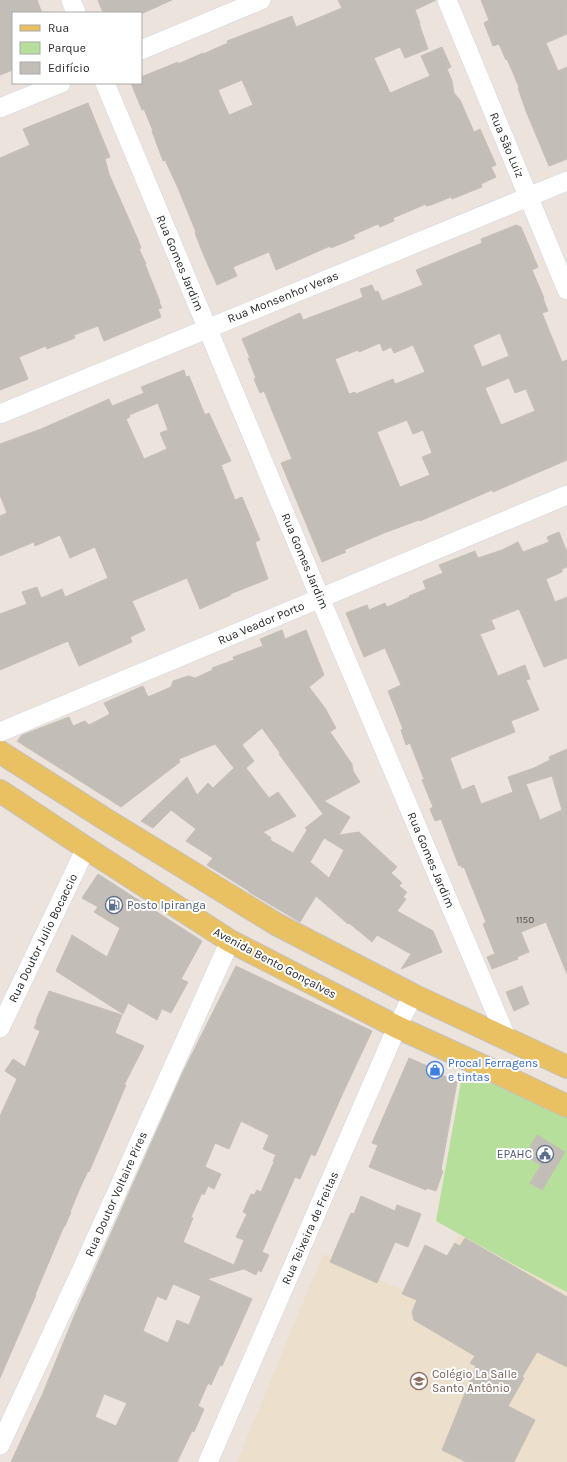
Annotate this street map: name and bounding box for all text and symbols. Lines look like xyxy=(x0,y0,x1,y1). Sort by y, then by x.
legend xyxy=(12,12,142,84)
text: Rua xyxy=(48,21,69,35)
text: Parque xyxy=(48,41,86,55)
text: Edifício xyxy=(48,61,89,75)
street label: Rua São Luiz xyxy=(487,110,527,180)
street label: Rua Gomes Jardim xyxy=(154,213,206,313)
street label: Rua Monsenhor Veras xyxy=(225,268,341,326)
street label: Rua Gomes Jardim xyxy=(279,511,331,611)
street label: Rua Veador Porto xyxy=(216,598,306,648)
street label: Rua Gomes Jardim xyxy=(405,810,457,910)
street label: Rua Doutor Julio Bocaccio xyxy=(6,871,80,1005)
fuel station icon: Posto Ipiranga xyxy=(104,895,124,915)
place label: Posto Ipiranga xyxy=(127,898,206,912)
house number: 1150 xyxy=(516,914,534,926)
street label: Avenida Bento Gonçalves xyxy=(211,925,339,1001)
place label: Procal Ferragens e tintas xyxy=(448,1056,538,1084)
shop icon: Procal Ferragens e tintas xyxy=(425,1060,445,1080)
street label: Rua Doutor Voltaire Pires xyxy=(82,1129,150,1259)
public building icon: EPAHC xyxy=(535,1144,555,1164)
place label: EPAHC xyxy=(497,1147,532,1161)
street label: Rua Teixeira de Freitas xyxy=(279,1169,341,1287)
place label: Colégio La Salle Santo Antônio xyxy=(432,1367,517,1395)
school or university icon: Colégio La Salle Santo Antônio xyxy=(409,1371,429,1391)

